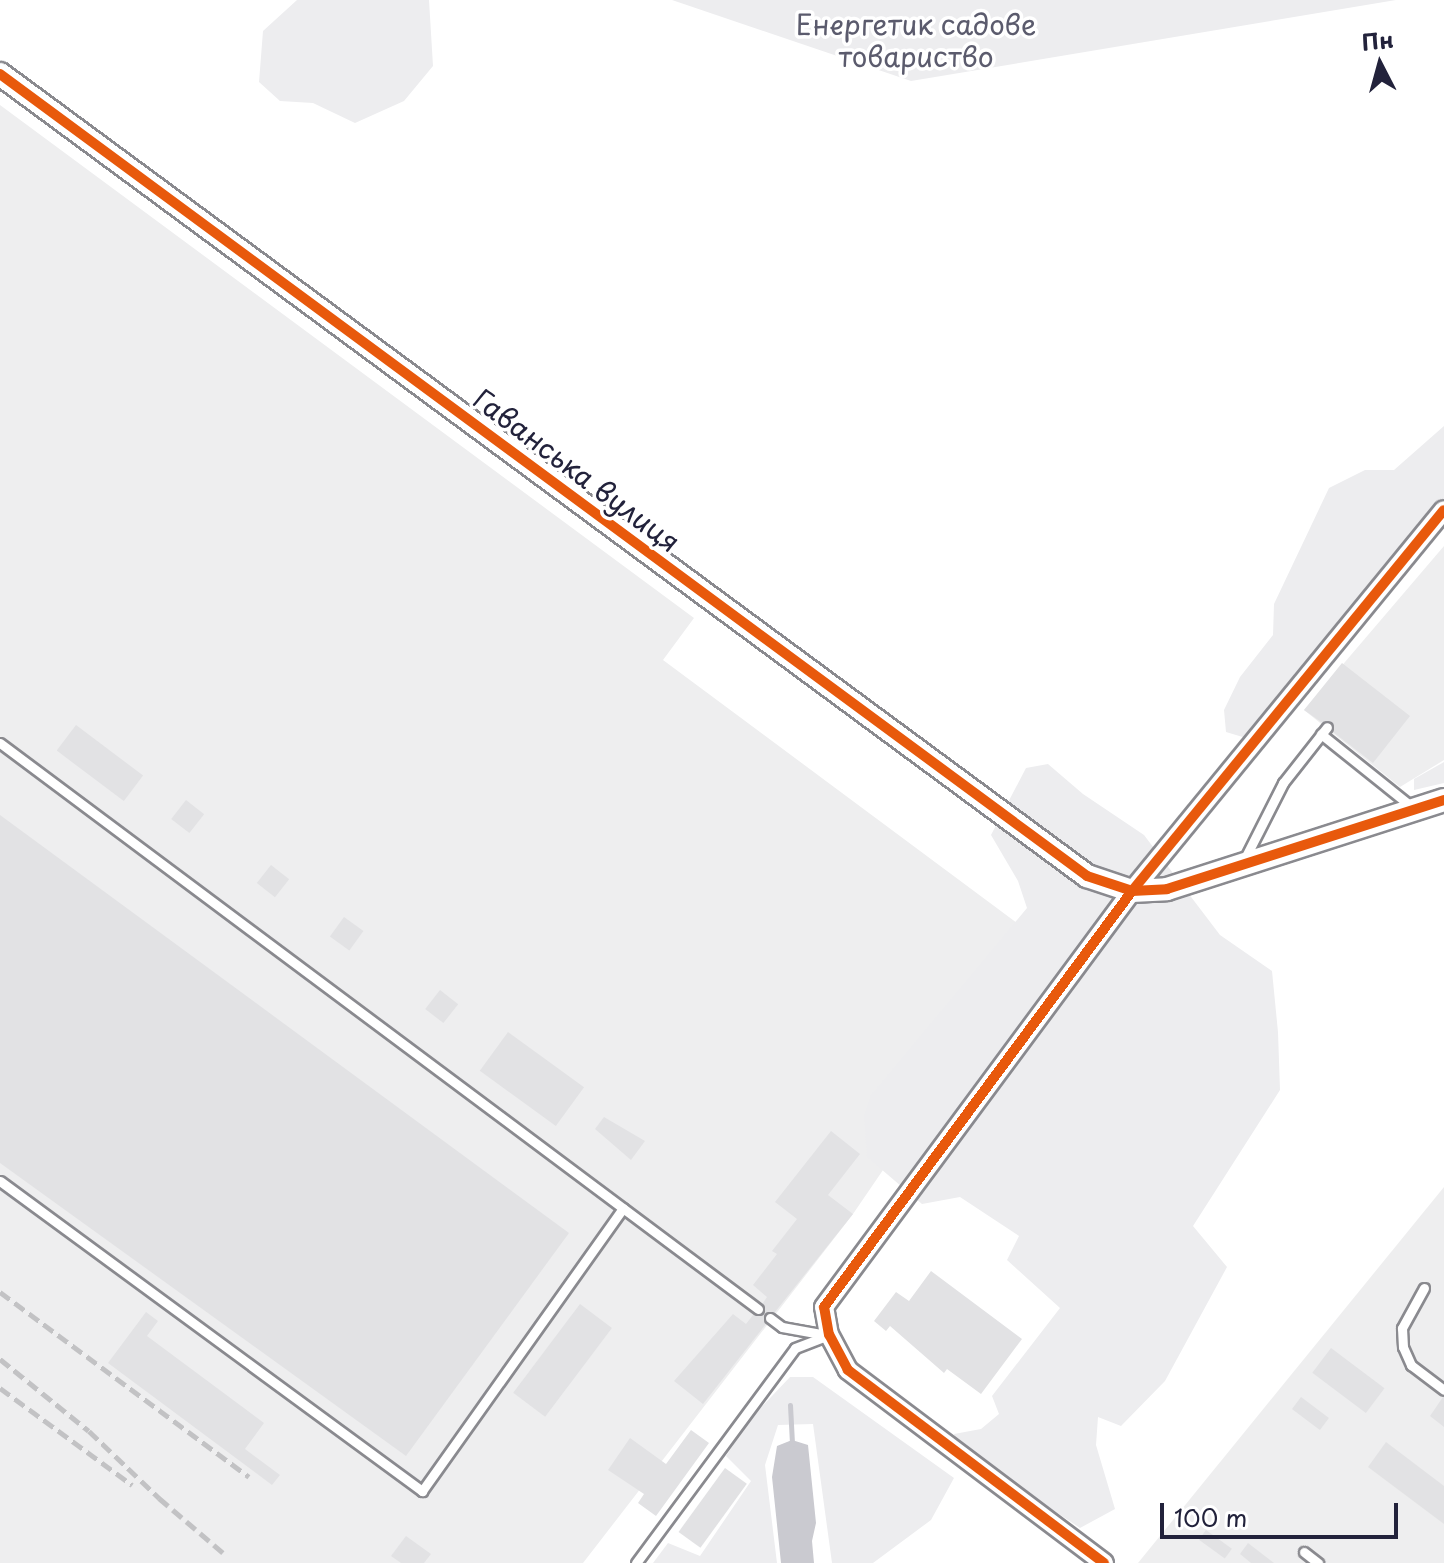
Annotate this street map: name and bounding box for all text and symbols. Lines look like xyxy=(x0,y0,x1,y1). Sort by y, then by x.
park label: Енергетик садове товариство xyxy=(795,7,1037,73)
text: Пн xyxy=(1360,22,1395,58)
north arrow xyxy=(1340,24,1420,104)
street label: Гаванська вулиця xyxy=(467,381,687,559)
scale bar xyxy=(1164,1487,1402,1537)
text: 100 m xyxy=(1174,1499,1247,1535)

